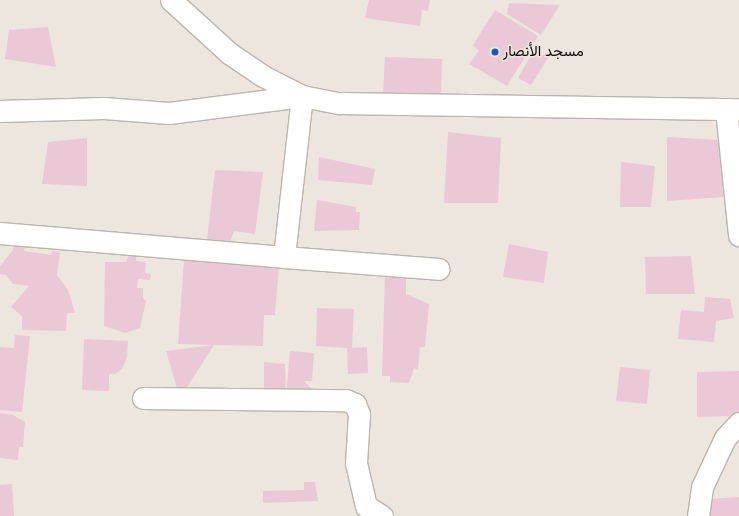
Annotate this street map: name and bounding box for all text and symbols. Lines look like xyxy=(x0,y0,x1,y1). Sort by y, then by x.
place label: مسجد الأنصار xyxy=(503,43,584,61)
marker: مسجد الأنصار xyxy=(490,47,500,57)

